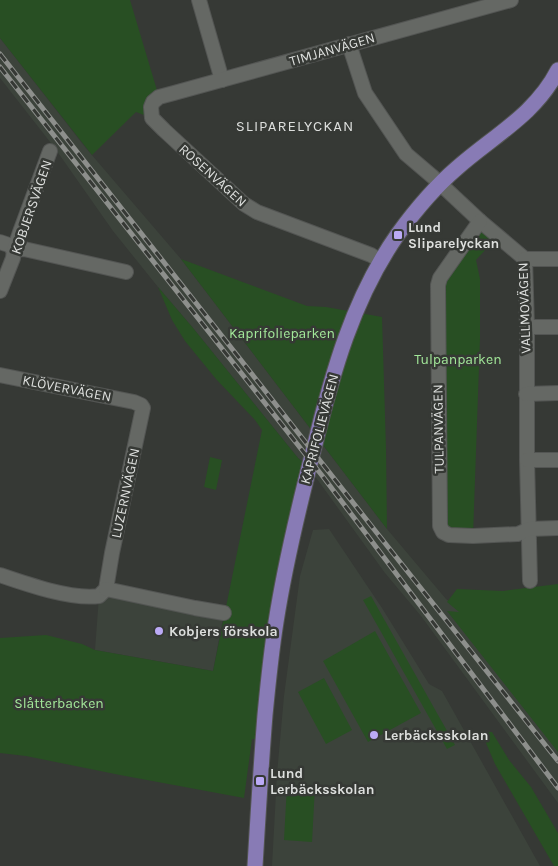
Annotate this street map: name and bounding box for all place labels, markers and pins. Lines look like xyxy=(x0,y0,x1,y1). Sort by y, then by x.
place label: Lund Sliparelyckan xyxy=(408,219,499,252)
marker: Lund Sliparelyckan xyxy=(392,229,404,241)
place label: Kobjers förskola xyxy=(169,623,278,640)
marker: Kobjers förskola xyxy=(153,625,165,637)
place label: Lerbäcksskolan xyxy=(384,727,488,744)
marker: Lerbäcksskolan xyxy=(368,729,380,741)
place label: Lund Lerbäcksskolan xyxy=(270,765,374,798)
marker: Lund Lerbäcksskolan xyxy=(254,775,266,787)

